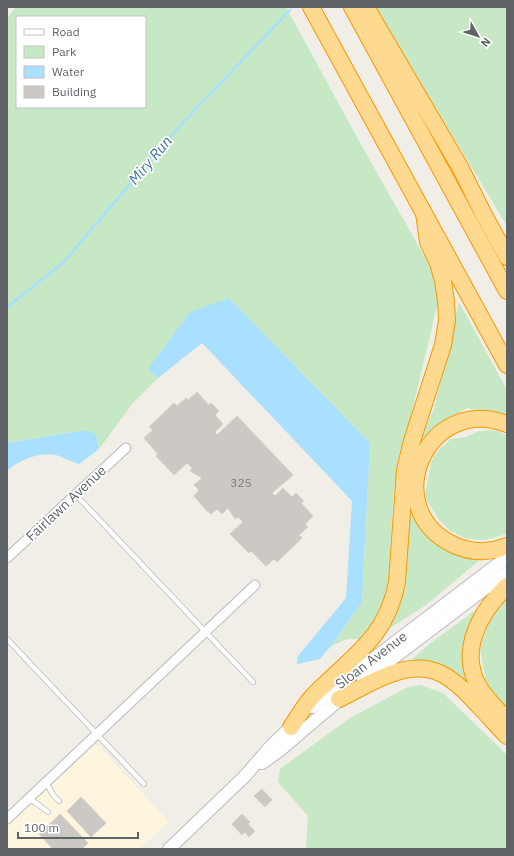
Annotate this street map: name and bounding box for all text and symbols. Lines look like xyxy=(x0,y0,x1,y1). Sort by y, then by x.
legend xyxy=(16,16,146,108)
north arrow xyxy=(458,16,498,56)
text: Road xyxy=(52,24,80,39)
text: N xyxy=(478,35,494,50)
text: Park xyxy=(52,44,77,59)
text: Water xyxy=(52,64,85,79)
text: Building xyxy=(52,84,97,99)
water label: Miry Run xyxy=(124,132,176,188)
street label: Fairlawn Avenue xyxy=(22,461,110,545)
house number: 325 xyxy=(230,475,252,490)
street label: Sloan Avenue xyxy=(332,627,411,693)
scale bar xyxy=(18,814,138,840)
text: 100 m xyxy=(24,820,59,835)

